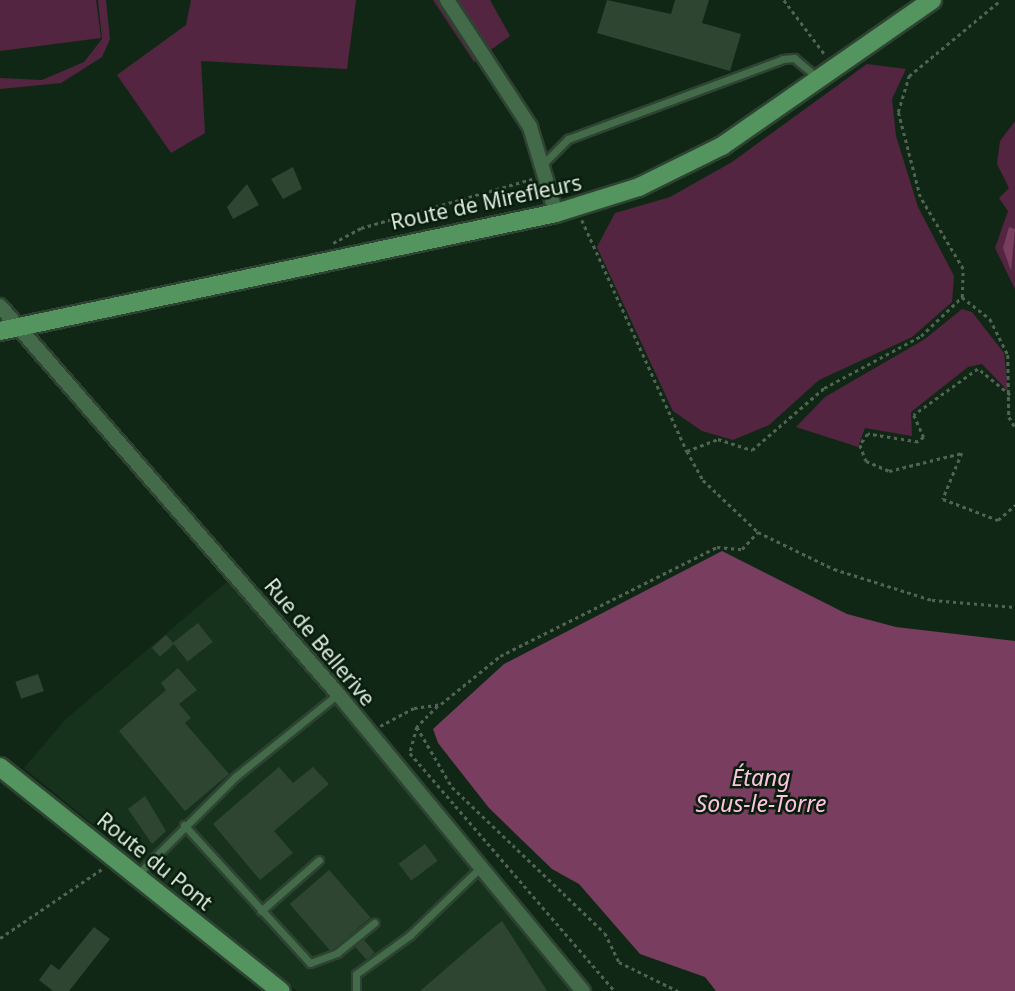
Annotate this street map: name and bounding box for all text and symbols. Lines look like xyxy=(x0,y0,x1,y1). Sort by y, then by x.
street label: Route de Mirefleurs xyxy=(388,169,584,235)
street label: Rue de Bellerive xyxy=(259,573,381,711)
water label: Étang Sous-le-Torre xyxy=(696,763,826,817)
street label: Route du Pont xyxy=(92,807,218,915)

